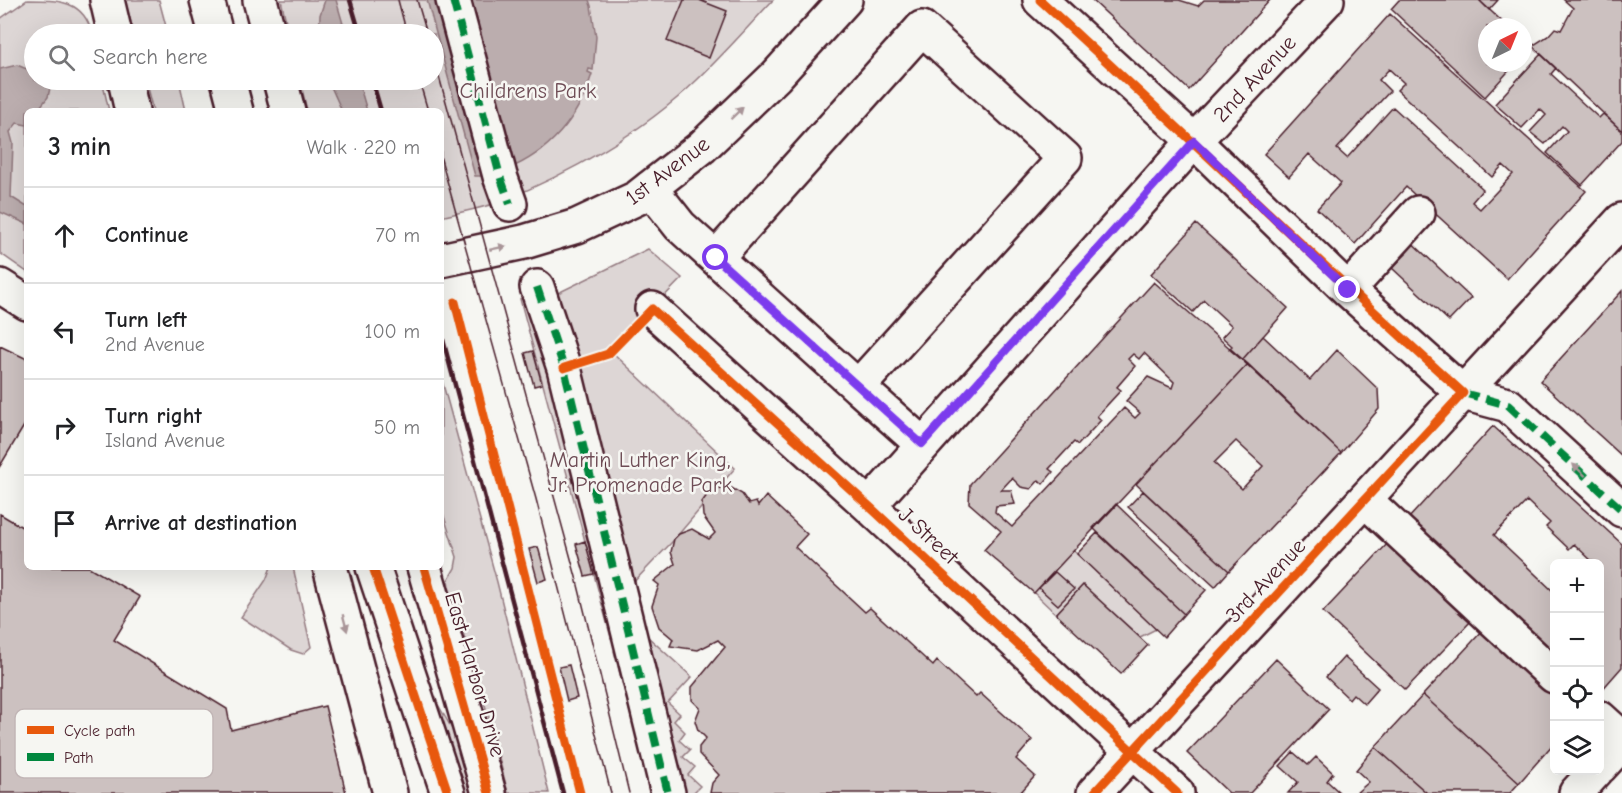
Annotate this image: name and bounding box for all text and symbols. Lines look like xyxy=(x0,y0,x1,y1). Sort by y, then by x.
north arrow xyxy=(1478,18,1532,72)
search box xyxy=(24,24,444,90)
street label: 2nd Avenue xyxy=(1208,30,1302,128)
icon: search xyxy=(45,41,78,74)
text: Search here xyxy=(93,44,208,70)
park label: Childrens Park xyxy=(460,78,597,104)
one-way arrow xyxy=(729,107,743,121)
street label: 1st Avenue xyxy=(620,131,715,211)
text: 3 min xyxy=(48,132,111,162)
text: Walk · 220 m xyxy=(306,136,420,159)
icon: ahead xyxy=(48,219,81,252)
text: Continue xyxy=(105,222,188,248)
text: 70 m xyxy=(375,224,420,247)
one-way arrow xyxy=(489,242,508,252)
route start xyxy=(702,244,728,270)
route end xyxy=(1334,276,1360,302)
text: Turn left xyxy=(105,307,187,333)
icon: left xyxy=(48,315,81,348)
text: 100 m xyxy=(365,320,420,343)
text: 2nd Avenue xyxy=(105,333,205,356)
text: Turn right xyxy=(105,403,202,429)
icon: right xyxy=(48,411,81,444)
text: 50 m xyxy=(374,416,420,439)
text: Island Avenue xyxy=(105,429,225,452)
park label: Martin Luther King, Jr. Promenade Park xyxy=(548,447,733,498)
one-way arrow xyxy=(1572,464,1587,477)
street label: J Street xyxy=(893,502,964,570)
icon: arrive xyxy=(48,507,81,540)
text: Arrive at destination xyxy=(105,510,297,536)
street label: 3rd Avenue xyxy=(1220,533,1311,628)
map controls xyxy=(1550,559,1604,775)
button: + xyxy=(1550,559,1604,613)
street label: East Harbor Drive xyxy=(439,589,511,760)
button: − xyxy=(1550,613,1604,667)
one-way arrow xyxy=(341,615,350,633)
button: locate xyxy=(1550,667,1604,721)
legend xyxy=(15,709,213,778)
button: layers xyxy=(1550,721,1604,775)
text: Cycle path xyxy=(64,722,135,740)
text: Path xyxy=(64,749,94,767)

